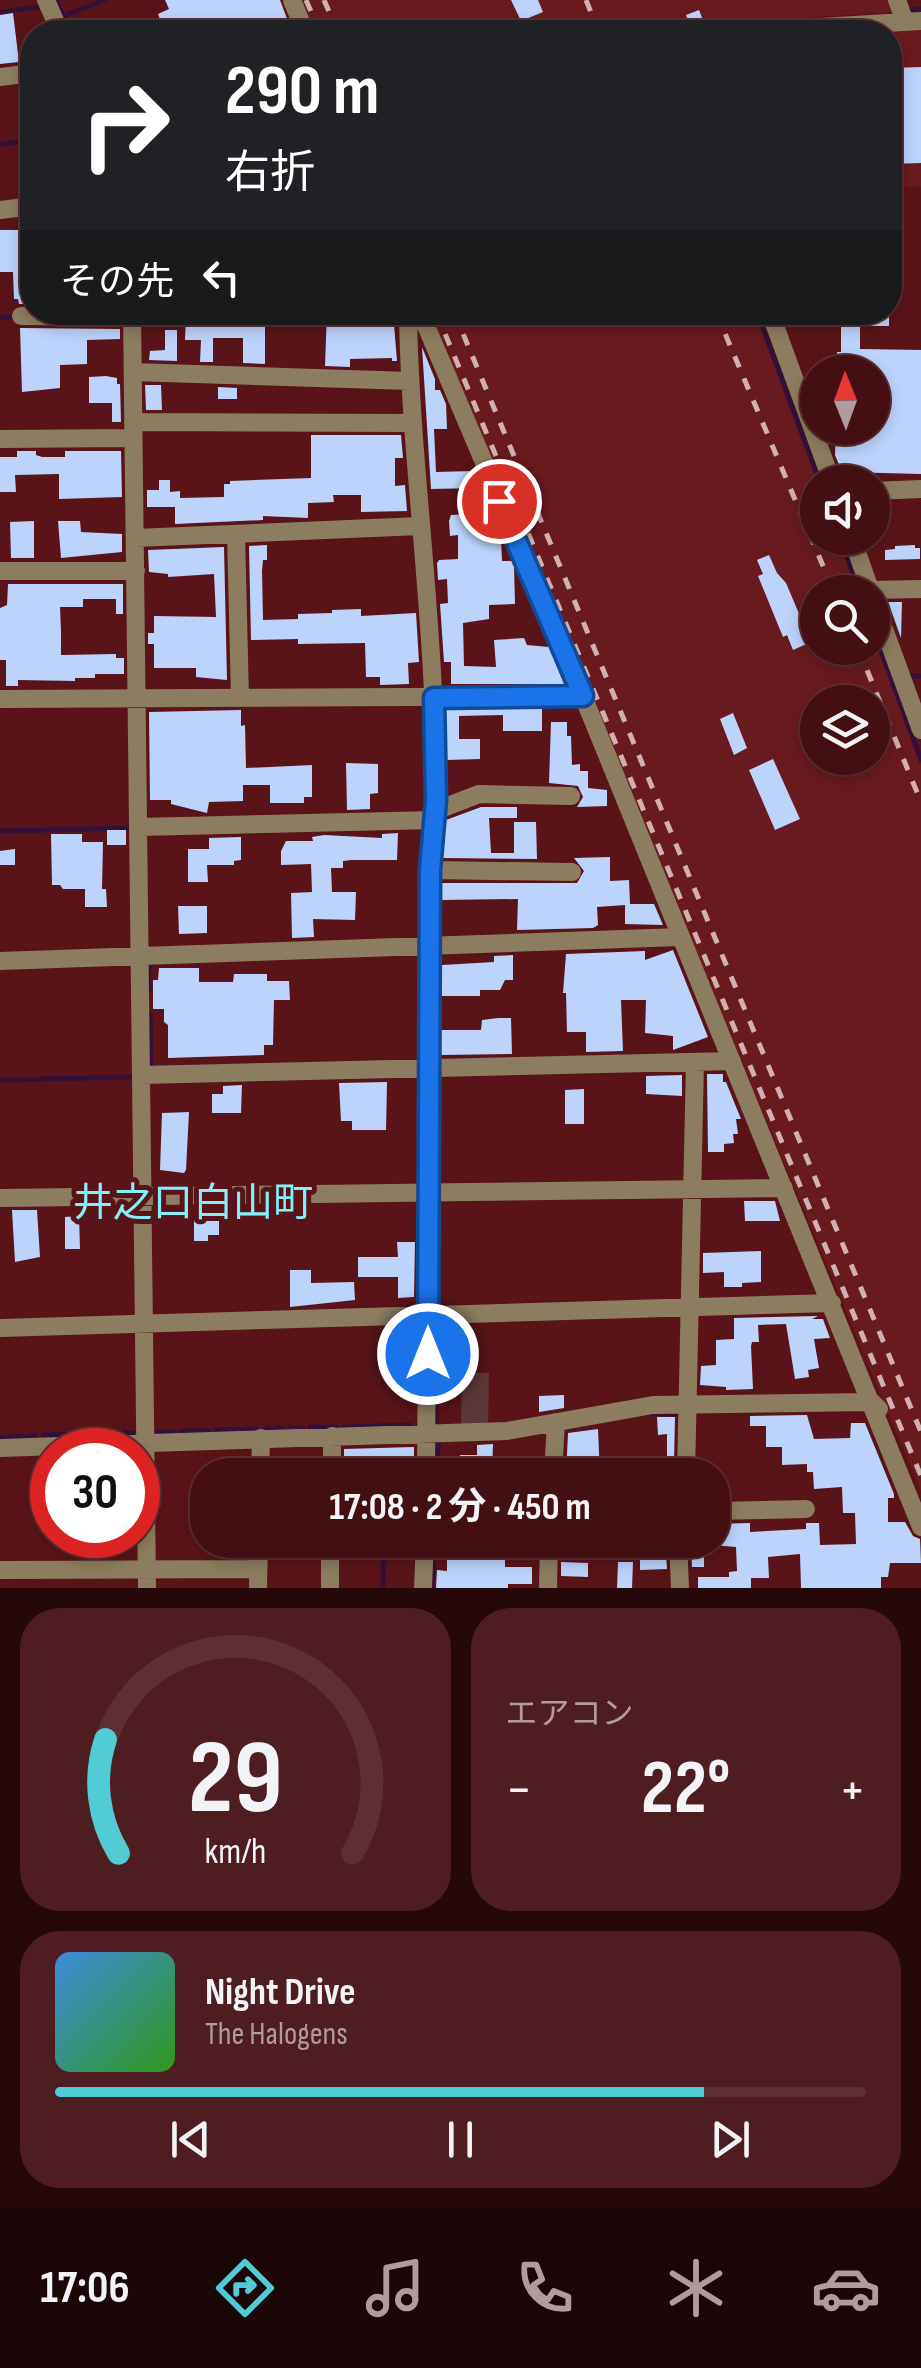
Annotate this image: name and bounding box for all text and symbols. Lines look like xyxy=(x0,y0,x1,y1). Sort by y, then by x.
text: 290 m xyxy=(225,50,380,134)
icon: right xyxy=(60,60,190,190)
text: 右折 xyxy=(225,146,315,201)
icon: left xyxy=(194,250,249,305)
text: その先 xyxy=(60,260,174,305)
north arrow xyxy=(800,355,890,445)
map controls xyxy=(800,355,890,775)
pin xyxy=(457,459,542,544)
button: sound xyxy=(800,465,890,555)
icon: arrive xyxy=(472,474,527,529)
button: search xyxy=(800,575,890,665)
button: layers xyxy=(800,685,890,775)
district label: 井之口白山町 xyxy=(73,1180,313,1228)
position arrow xyxy=(376,1302,480,1406)
speed limit sign: 30 xyxy=(30,1428,160,1558)
text: 17:08 · 2 分 · 450 m xyxy=(329,1485,591,1530)
text: エアコン xyxy=(506,1695,634,1734)
text: 29 xyxy=(188,1717,283,1842)
text: 22° xyxy=(641,1744,730,1835)
text: − xyxy=(506,1757,532,1824)
text: + xyxy=(839,1757,866,1824)
text: km/h xyxy=(204,1831,266,1874)
text: Night Drive xyxy=(205,1970,356,2015)
text: The Halogens xyxy=(205,2015,348,2054)
icon: previous xyxy=(163,2112,218,2167)
icon: pause xyxy=(433,2112,488,2167)
icon: next xyxy=(703,2112,758,2167)
icon: directions xyxy=(210,2253,280,2323)
icon: music xyxy=(360,2253,430,2323)
icon: phone xyxy=(510,2253,580,2323)
icon: climate xyxy=(661,2253,731,2323)
icon: car xyxy=(811,2253,881,2323)
text: 17:06 xyxy=(40,2261,130,2316)

